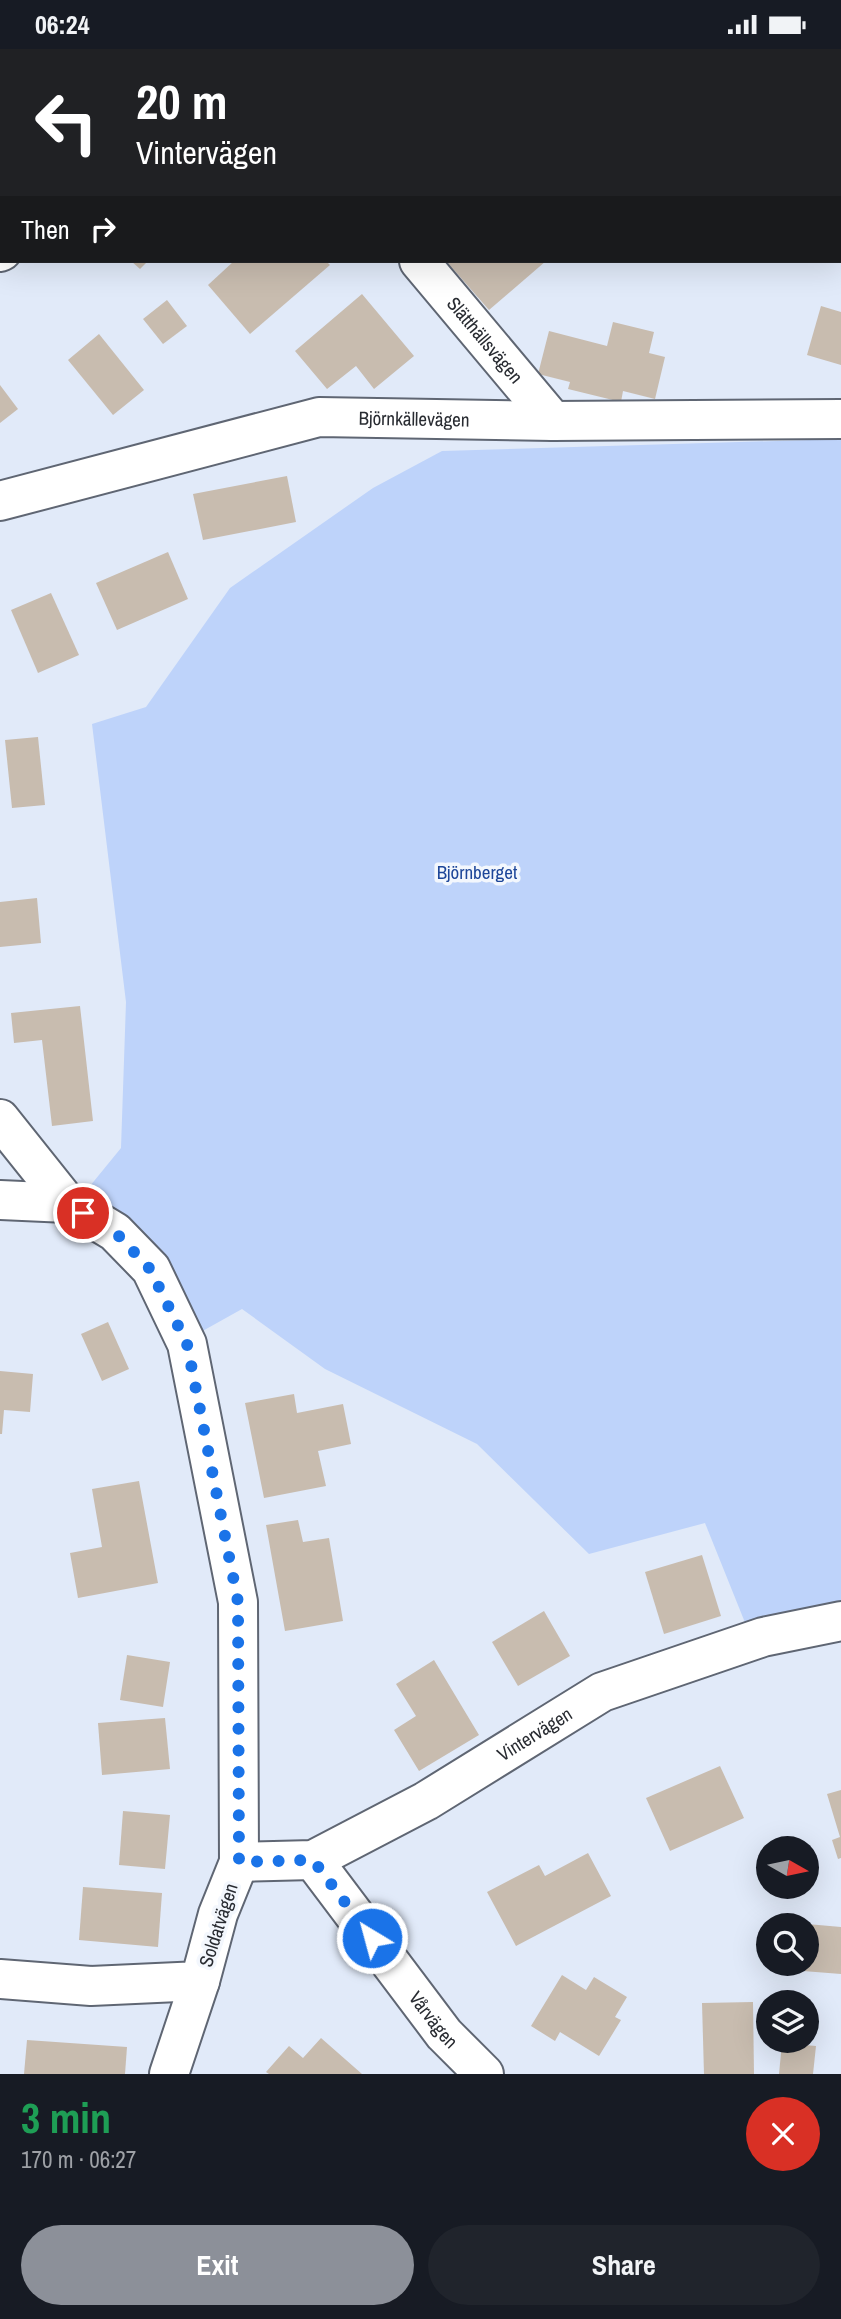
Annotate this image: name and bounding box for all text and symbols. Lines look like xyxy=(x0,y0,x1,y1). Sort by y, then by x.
text: 06:24 xyxy=(35,7,90,42)
text: 20 m xyxy=(136,68,228,134)
icon: left xyxy=(21,77,112,168)
text: Vintervägen xyxy=(136,131,277,174)
icon: right xyxy=(84,210,122,248)
text: Then xyxy=(21,212,70,247)
street label: Slätthällsvägen xyxy=(441,291,529,389)
street label: Björnkällevägen xyxy=(358,405,470,433)
park label: Björnberget xyxy=(437,859,518,885)
pin xyxy=(53,1183,113,1243)
icon: arrive xyxy=(64,1194,102,1232)
street label: Vintervägen xyxy=(492,1701,577,1767)
north arrow xyxy=(756,1836,819,1899)
map controls xyxy=(756,1836,819,2053)
street label: Soldatvägen xyxy=(192,1880,244,1970)
position arrow xyxy=(335,1901,409,1975)
button: search xyxy=(756,1913,819,1976)
street label: Vårvägen xyxy=(403,1986,464,2054)
button: layers xyxy=(756,1990,819,2053)
text: 3 min xyxy=(21,2090,111,2146)
button: close xyxy=(746,2097,820,2171)
text: 170 m · 06:27 xyxy=(21,2144,136,2175)
button: Exit xyxy=(21,2225,414,2305)
button: Share xyxy=(428,2225,820,2305)

